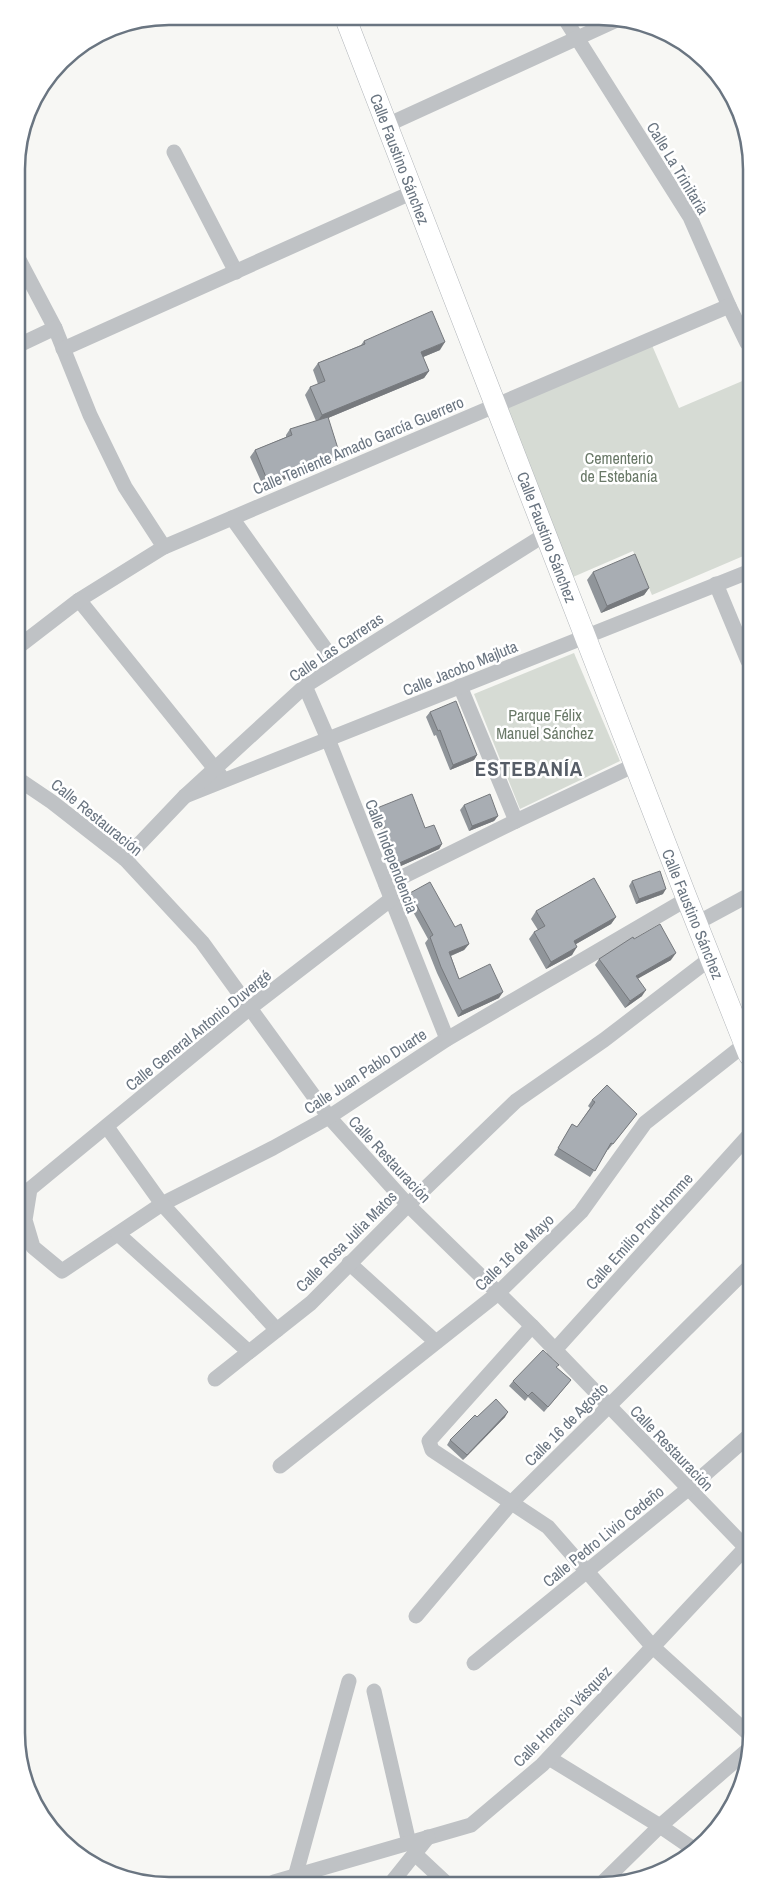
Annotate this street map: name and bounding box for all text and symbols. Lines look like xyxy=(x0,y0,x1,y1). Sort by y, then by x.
street label: Calle Faustino Sánchez xyxy=(365,90,435,228)
street label: Calle La Trinitaria xyxy=(642,118,715,219)
street label: Calle Teniente Amado García Guerrero xyxy=(249,390,467,500)
park label: Cementerio de Estebanía xyxy=(580,447,658,487)
street label: Calle Faustino Sánchez xyxy=(512,468,582,606)
street label: Calle Las Carreras xyxy=(285,607,387,687)
street label: Calle Jacobo Majluta xyxy=(399,635,521,701)
park label: Parque Félix Manuel Sánchez xyxy=(496,704,594,744)
district label: ESTEBANÍA xyxy=(475,754,583,783)
street label: Calle Restauración xyxy=(47,773,147,861)
street label: Calle Independencia xyxy=(360,796,424,917)
street label: Calle Faustino Sánchez xyxy=(657,846,729,983)
street label: Calle General Antonio Duvergé xyxy=(121,964,275,1096)
street label: Calle Juan Pablo Duarte xyxy=(299,1023,431,1119)
street label: Calle Restauración xyxy=(344,1111,436,1207)
street label: Calle Emilio Prud'Homme xyxy=(580,1168,698,1294)
street label: Calle Rosa Julia Matos xyxy=(291,1186,401,1296)
street label: Calle 16 de Mayo xyxy=(470,1209,558,1295)
street label: Calle 16 de Agosto xyxy=(519,1377,613,1471)
street label: Calle Restauración xyxy=(625,1400,719,1496)
street label: Calle Pedro Livio Cedeño xyxy=(538,1480,668,1592)
street label: Calle Horacio Vásquez xyxy=(508,1660,616,1772)

